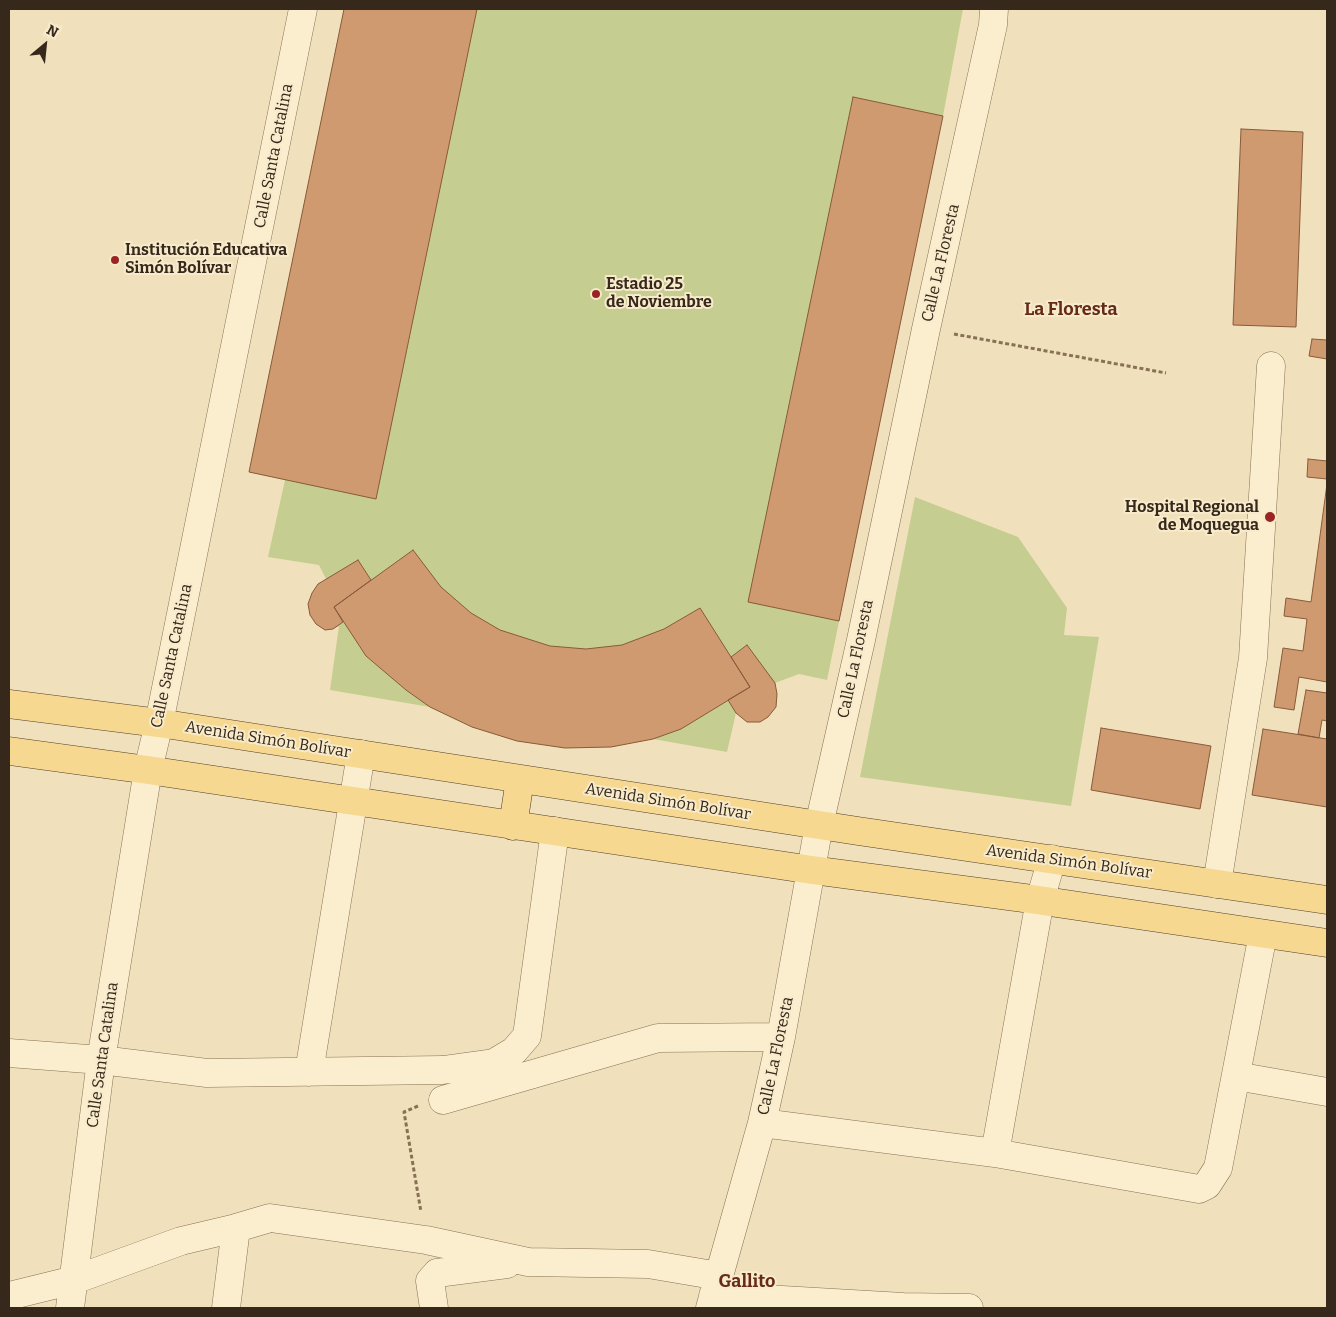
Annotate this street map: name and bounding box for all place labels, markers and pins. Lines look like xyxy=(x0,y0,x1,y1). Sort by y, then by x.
place label: Institución Educativa Simón Bolívar xyxy=(125,241,287,279)
marker: Institución Educativa Simón Bolívar xyxy=(109,254,121,266)
place label: Estadio 25 de Noviembre xyxy=(606,275,712,313)
marker: Estadio 25 de Noviembre xyxy=(590,288,602,300)
place label: Hospital Regional de Moquegua xyxy=(1125,498,1259,536)
marker: Hospital Regional de Moquegua xyxy=(1263,510,1277,524)

